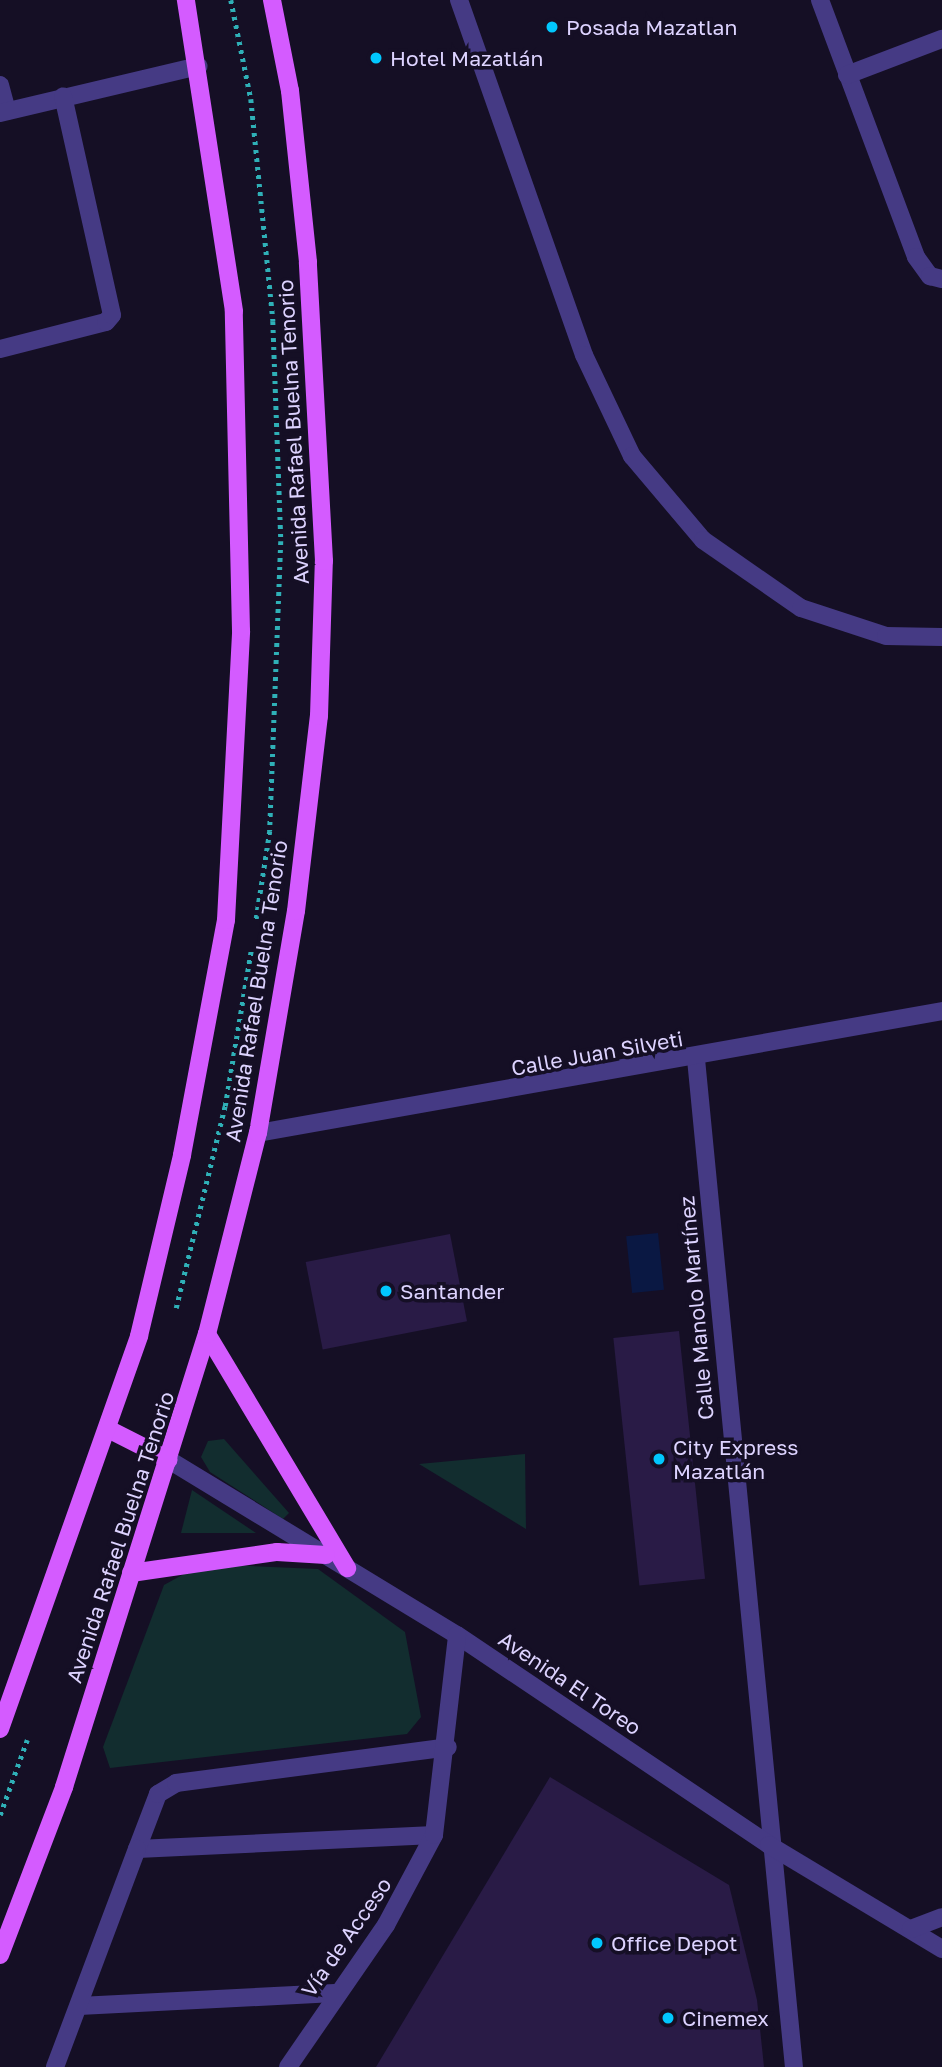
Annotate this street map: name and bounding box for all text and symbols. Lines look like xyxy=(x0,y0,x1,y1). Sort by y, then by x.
place label: Posada Mazatlan xyxy=(566,14,737,40)
marker: Posada Mazatlan xyxy=(544,19,560,35)
place label: Hotel Mazatlán xyxy=(390,45,543,71)
marker: Hotel Mazatlán xyxy=(368,50,384,66)
street label: Avenida Rafael Buelna Tenorio xyxy=(272,279,314,585)
street label: Avenida Rafael Buelna Tenorio xyxy=(220,838,292,1144)
street label: Calle Juan Silveti xyxy=(509,1025,685,1081)
street label: Calle Manolo Martínez xyxy=(674,1195,718,1421)
place label: Santander xyxy=(400,1278,504,1304)
marker: Santander xyxy=(378,1283,394,1299)
street label: Avenida Rafael Buelna Tenorio xyxy=(61,1388,179,1686)
place label: City Express Mazatlán xyxy=(673,1434,798,1484)
marker: City Express Mazatlán xyxy=(651,1451,667,1467)
street label: Avenida El Toreo xyxy=(494,1626,646,1740)
street label: Vía de Acceso xyxy=(296,1873,396,2001)
place label: Office Depot xyxy=(611,1930,737,1956)
marker: Office Depot xyxy=(589,1935,605,1951)
place label: Cinemex xyxy=(682,2005,769,2031)
marker: Cinemex xyxy=(660,2010,676,2026)

